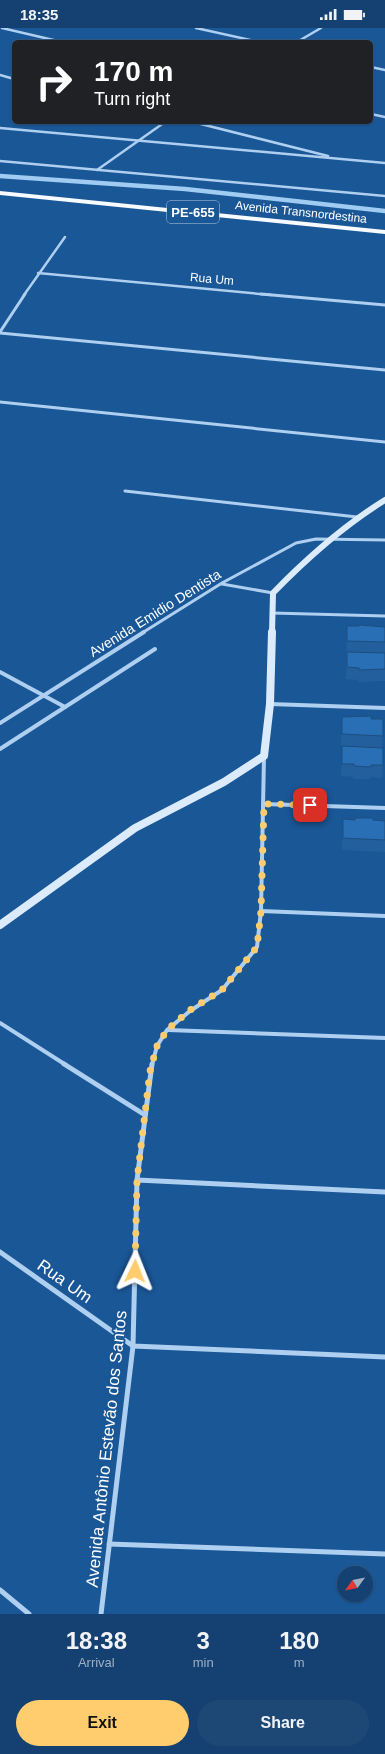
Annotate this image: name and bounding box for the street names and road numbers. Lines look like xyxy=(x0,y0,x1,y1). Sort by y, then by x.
street label: Avenida Transnordestina xyxy=(234,198,368,226)
road number: PE-655 xyxy=(167,201,219,223)
street label: Rua Um xyxy=(189,270,235,288)
street label: Avenida Emidio Dentista xyxy=(86,566,224,660)
street label: Rua Um xyxy=(34,1256,96,1307)
street label: Avenida Antônio Estevão dos Santos xyxy=(82,1310,131,1589)

